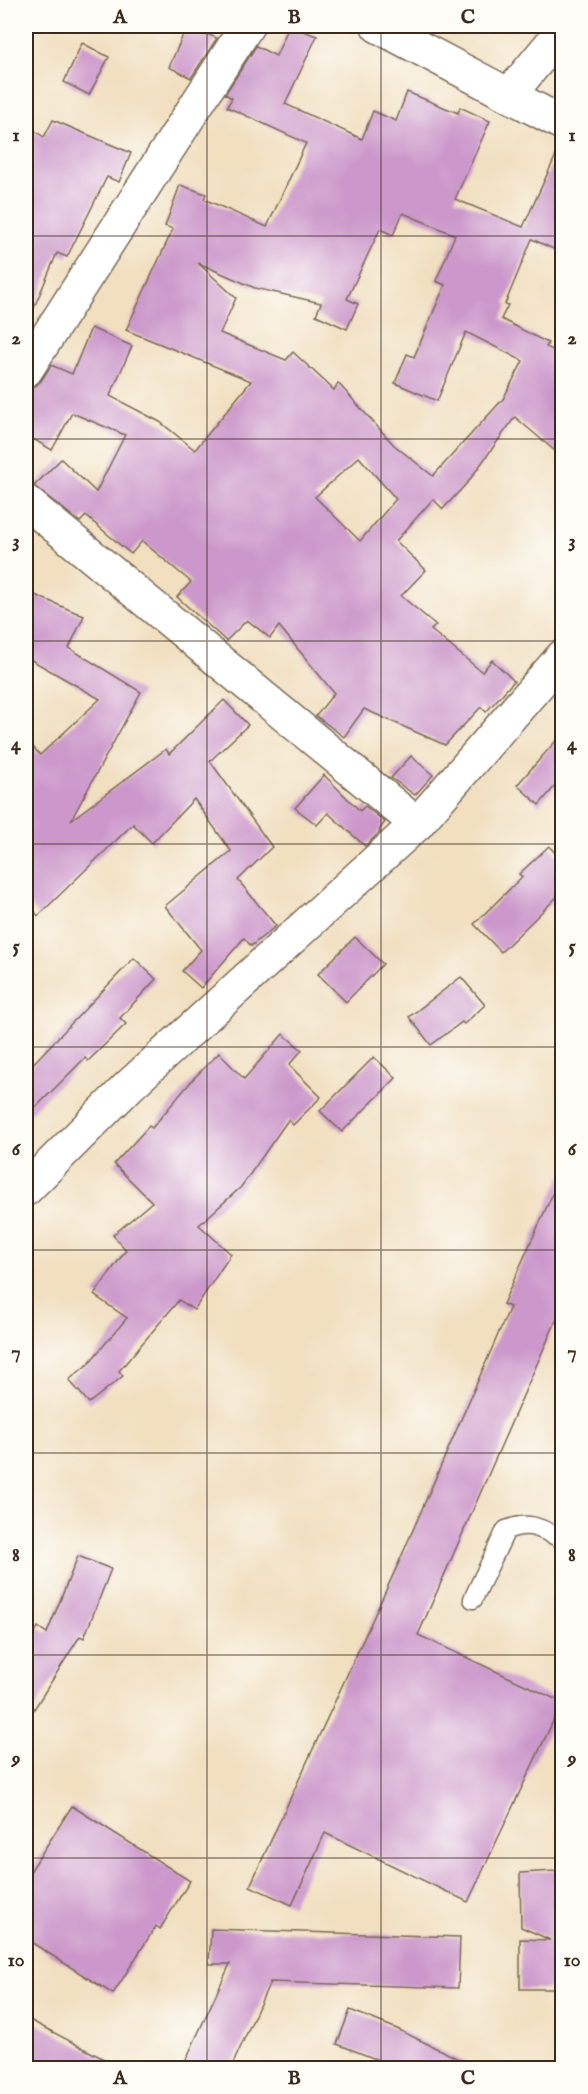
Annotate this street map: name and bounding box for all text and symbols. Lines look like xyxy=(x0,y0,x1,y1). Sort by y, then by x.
text: A xyxy=(112,5,128,30)
text: B xyxy=(287,5,301,30)
text: C xyxy=(461,5,475,30)
text: 1 xyxy=(12,123,20,148)
text: 1 xyxy=(568,123,576,148)
text: 2 xyxy=(11,326,21,351)
text: 2 xyxy=(567,326,577,351)
text: 3 xyxy=(12,529,20,554)
text: 3 xyxy=(568,529,576,554)
text: 4 xyxy=(11,732,22,757)
text: 4 xyxy=(567,732,578,757)
text: 5 xyxy=(12,934,20,959)
text: 5 xyxy=(568,934,576,959)
text: 6 xyxy=(12,1137,22,1162)
text: 6 xyxy=(568,1137,578,1162)
text: 7 xyxy=(11,1340,21,1365)
text: 7 xyxy=(567,1340,577,1365)
text: 8 xyxy=(12,1543,20,1568)
text: 8 xyxy=(568,1543,576,1568)
text: 9 xyxy=(11,1746,21,1771)
text: 9 xyxy=(567,1746,577,1771)
text: 10 xyxy=(7,1948,25,1973)
text: 10 xyxy=(563,1948,581,1973)
text: A xyxy=(112,2066,128,2091)
text: B xyxy=(287,2066,301,2091)
text: C xyxy=(461,2066,475,2091)

